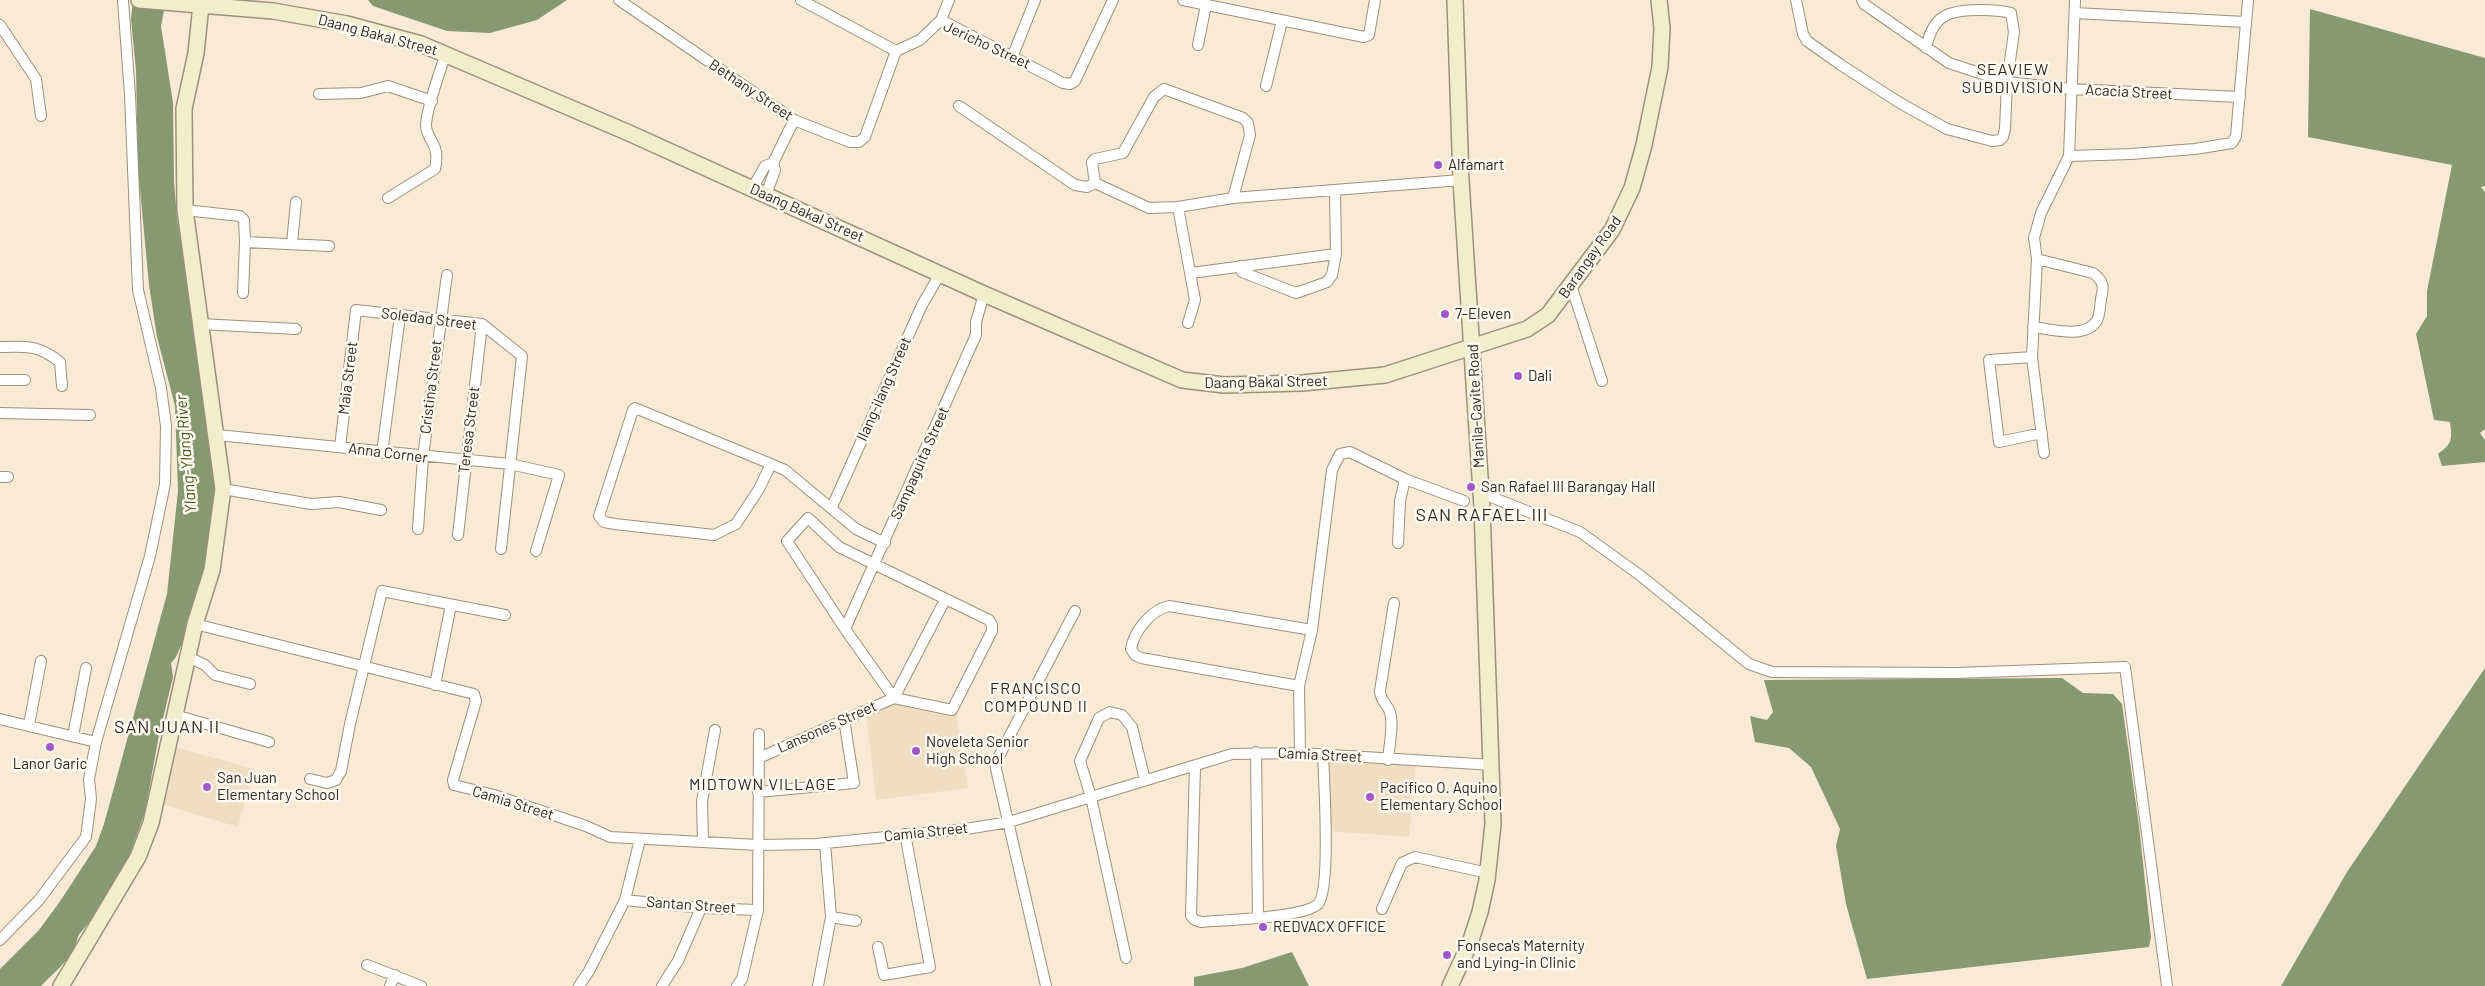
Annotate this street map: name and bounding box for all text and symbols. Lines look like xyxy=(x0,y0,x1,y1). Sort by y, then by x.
street label: Daang Bakal Street xyxy=(316,10,440,60)
street label: Jericho Street xyxy=(941,17,1033,73)
street label: Bethany Street xyxy=(706,55,796,125)
district label: SEAVIEW SUBDIVISION xyxy=(1960,60,2066,98)
street label: Acacia Street xyxy=(2085,81,2173,103)
place label: Alfamart xyxy=(1448,156,1504,174)
marker: Alfamart xyxy=(1432,159,1444,171)
street label: Daang Bakal Street xyxy=(747,180,867,246)
street label: Barangay Road xyxy=(1555,212,1625,302)
street label: Soledad Street xyxy=(380,304,478,334)
place label: 7-Eleven xyxy=(1455,305,1511,323)
marker: 7-Eleven xyxy=(1439,308,1451,320)
street label: Ilang-ilang Street xyxy=(853,334,915,444)
street label: Cristina Street xyxy=(416,339,446,435)
street label: Maia Street xyxy=(335,340,361,416)
street label: Manila-Cavite Road xyxy=(1464,343,1488,469)
place label: Dali xyxy=(1528,367,1552,385)
marker: Dali xyxy=(1512,370,1524,382)
street label: Daang Bakal Street xyxy=(1204,372,1328,392)
street label: Teresa Street xyxy=(455,385,483,475)
water label: Ylang-Ylang River xyxy=(171,394,201,514)
street label: Sampaguita Street xyxy=(887,404,953,522)
street label: Anna Corner xyxy=(347,439,429,467)
place label: San Rafael III Barangay Hall xyxy=(1481,478,1655,496)
marker: San Rafael III Barangay Hall xyxy=(1465,481,1477,493)
district label: SAN RAFAEL III xyxy=(1414,504,1550,526)
district label: FRANCISCO COMPOUND II xyxy=(983,679,1089,717)
street label: Lansones Street xyxy=(775,697,879,757)
district label: SAN JUAN II xyxy=(113,716,221,738)
place label: Noveleta Senior High School xyxy=(926,733,1029,768)
marker: Lanor Garic xyxy=(44,741,56,753)
street label: Camia Street xyxy=(1277,744,1363,766)
marker: Noveleta Senior High School xyxy=(910,745,922,757)
place label: Lanor Garic xyxy=(13,755,87,773)
place label: San Juan Elementary School xyxy=(217,769,339,804)
district label: MIDTOWN VILLAGE xyxy=(687,775,839,795)
place label: Pacifico O. Aquino Elementary School xyxy=(1380,779,1502,814)
marker: San Juan Elementary School xyxy=(201,781,213,793)
street label: Camia Street xyxy=(470,782,556,824)
marker: Pacifico O. Aquino Elementary School xyxy=(1364,791,1376,803)
street label: Camia Street xyxy=(883,819,969,845)
street label: Santan Street xyxy=(646,893,736,917)
place label: REDVACX OFFICE xyxy=(1273,918,1386,936)
marker: REDVACX OFFICE xyxy=(1257,921,1269,933)
place label: Fonseca's Maternity and Lying-in Clinic xyxy=(1457,937,1585,972)
marker: Fonseca's Maternity and Lying-in Clinic xyxy=(1441,949,1453,961)

